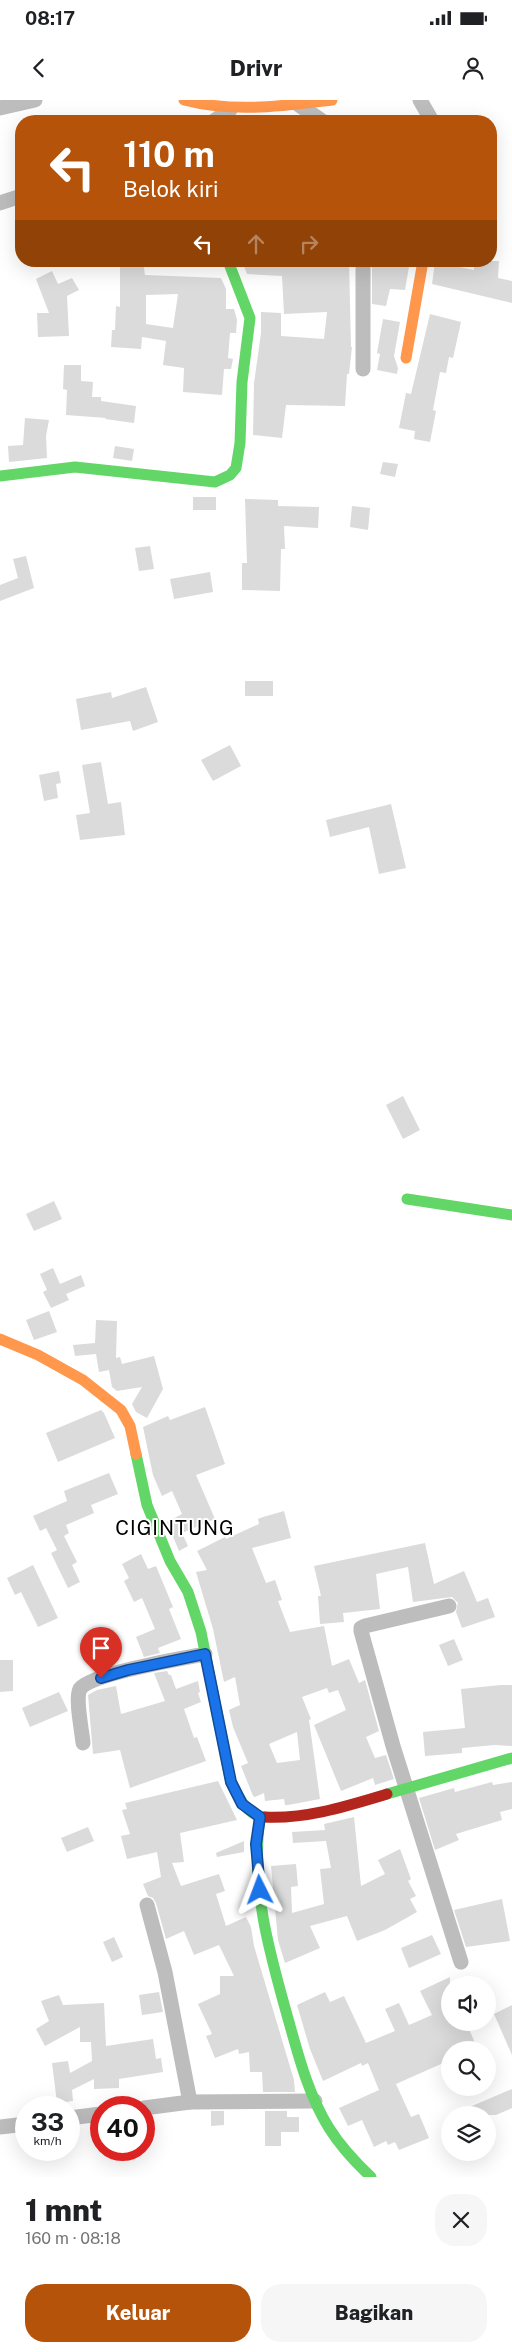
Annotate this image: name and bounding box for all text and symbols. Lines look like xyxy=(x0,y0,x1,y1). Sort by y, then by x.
text: 08:17 xyxy=(25,7,75,29)
icon: back xyxy=(25,54,53,82)
icon: person xyxy=(459,54,487,82)
text: Drivr xyxy=(230,55,282,81)
text: 110 m xyxy=(123,134,215,175)
icon: left xyxy=(40,135,105,200)
text: Belok kiri xyxy=(123,176,219,202)
icon: left xyxy=(189,230,217,258)
icon: ahead xyxy=(242,230,270,258)
icon: right xyxy=(295,230,323,258)
district label: CIGINTUNG xyxy=(115,1516,235,1540)
pin xyxy=(80,1627,122,1678)
icon: arrive xyxy=(87,1634,115,1662)
position arrow xyxy=(233,1863,285,1915)
map controls xyxy=(441,1976,496,2161)
button: sound xyxy=(441,1976,496,2031)
button: search xyxy=(441,2041,496,2096)
speed limit sign: 40 xyxy=(90,2096,155,2161)
button: layers xyxy=(441,2106,496,2161)
text: 33 xyxy=(31,2107,64,2137)
text: km/h xyxy=(33,2134,62,2148)
text: 1 mnt xyxy=(25,2192,102,2228)
button: close xyxy=(435,2194,487,2246)
text: 160 m · 08:18 xyxy=(25,2229,121,2248)
button: Keluar xyxy=(25,2284,251,2342)
button: Bagikan xyxy=(261,2284,487,2342)

